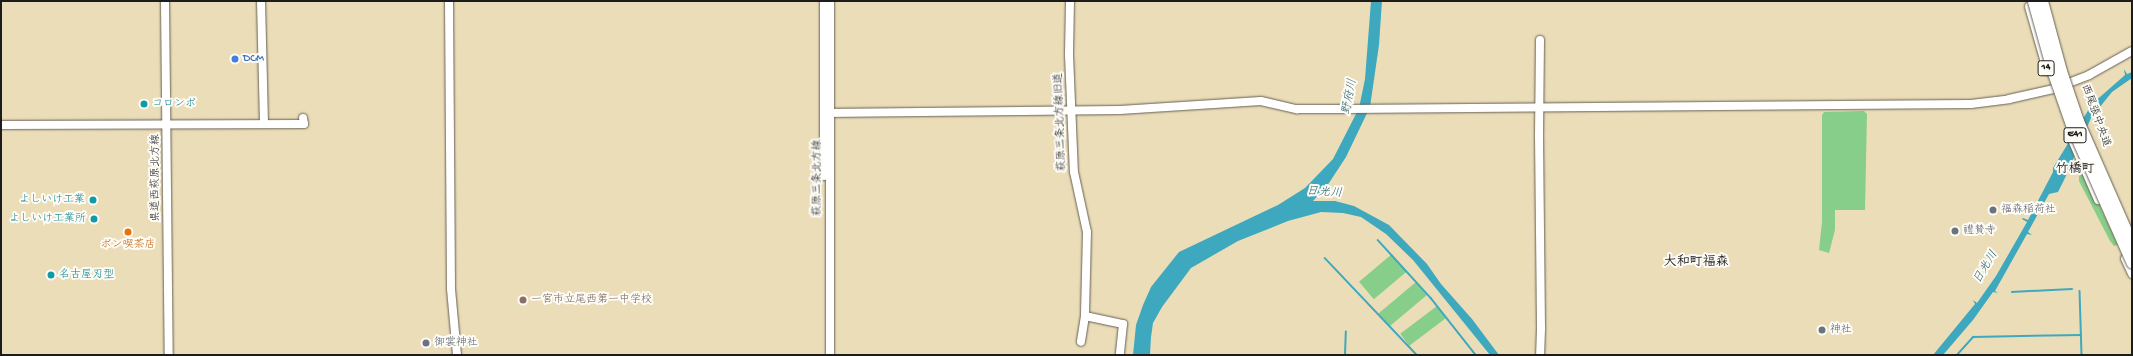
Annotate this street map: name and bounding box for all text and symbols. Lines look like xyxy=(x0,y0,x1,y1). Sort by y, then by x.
place label: DCM xyxy=(243,52,264,66)
marker: DCM xyxy=(230,54,240,64)
road number: 14 xyxy=(2037,60,2055,76)
street label: 萩原三条北方線旧道 xyxy=(1053,72,1069,172)
water label: 野府川 xyxy=(1340,78,1362,116)
street label: 西尾張中央道 xyxy=(2078,83,2112,149)
place label: コロンボ xyxy=(152,97,196,111)
marker: コロンボ xyxy=(139,99,149,109)
road number: E41 xyxy=(2063,127,2087,143)
street label: 県道西萩原北方線 xyxy=(149,134,163,222)
street label: 萩原三条北方線 xyxy=(811,140,825,216)
district label: 竹橋町 xyxy=(2056,162,2094,178)
water label: 日光川 xyxy=(1306,186,1342,202)
place label: よしいけ工業 xyxy=(19,193,85,207)
marker: よしいけ工業 xyxy=(88,195,98,205)
place label: 福森稲荷社 xyxy=(2001,203,2056,217)
marker: 福森稲荷社 xyxy=(1988,205,1998,215)
place label: よしいけ工業所 xyxy=(9,212,86,226)
marker: よしいけ工業所 xyxy=(89,214,99,224)
place label: 禮賛寺 xyxy=(1963,224,1996,238)
marker: 禮賛寺 xyxy=(1950,226,1960,236)
marker: ボン喫茶店 xyxy=(123,227,133,237)
place label: ボン喫茶店 xyxy=(101,238,155,252)
water label: 日光川 xyxy=(1972,249,2002,287)
district label: 大和町福森 xyxy=(1664,255,1728,271)
place label: 名古屋刃型 xyxy=(59,268,114,282)
marker: 名古屋刃型 xyxy=(46,270,56,280)
place label: 一宮市立尾西第一中学校 xyxy=(531,293,652,307)
marker: 一宮市立尾西第一中学校 xyxy=(518,295,528,305)
place label: 神社 xyxy=(1830,323,1852,337)
marker: 神社 xyxy=(1817,325,1827,335)
place label: 御裳神社 xyxy=(434,336,478,350)
marker: 御裳神社 xyxy=(421,338,431,348)

